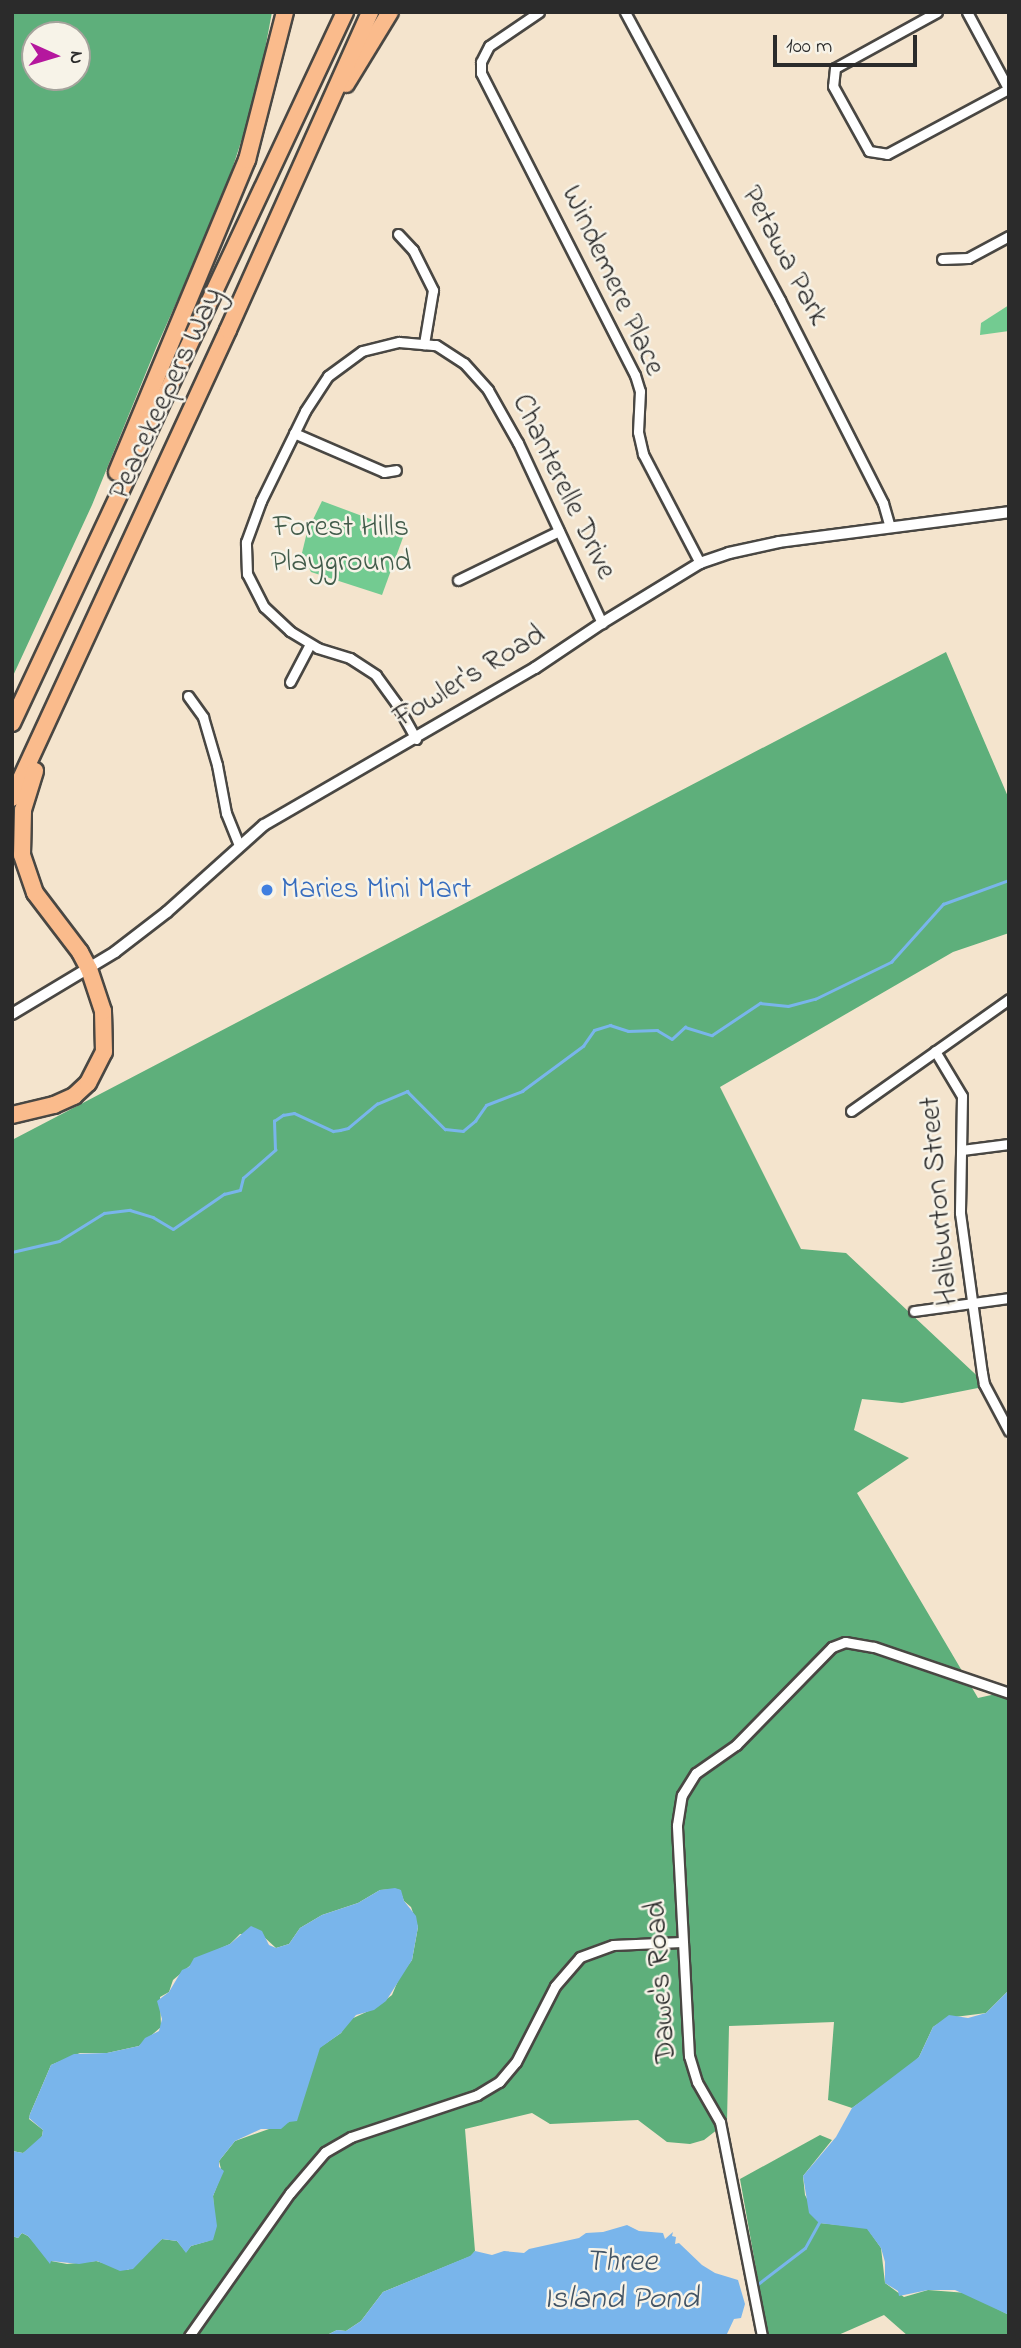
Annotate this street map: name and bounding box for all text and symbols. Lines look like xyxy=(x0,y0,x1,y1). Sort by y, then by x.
north arrow xyxy=(21,21,91,91)
scale bar xyxy=(776,21,920,65)
text: 100 m xyxy=(786,32,832,62)
text: N xyxy=(62,50,89,65)
street label: Windemere Place xyxy=(552,180,672,382)
street label: Petawa Park xyxy=(732,180,836,332)
street label: Peacekeepers Way xyxy=(102,282,232,506)
street label: Chanterelle Drive xyxy=(503,388,623,586)
park label: Forest Hills Playground xyxy=(271,510,411,580)
street label: Fowler's Road xyxy=(388,618,552,736)
place label: Maries Mini Mart xyxy=(281,872,471,908)
marker: Maries Mini Mart xyxy=(259,882,275,898)
street label: Haliburton Street xyxy=(913,1095,967,1307)
street label: Dawe's Road xyxy=(638,1900,686,2064)
water label: Three Island Pond xyxy=(543,2245,699,2320)

